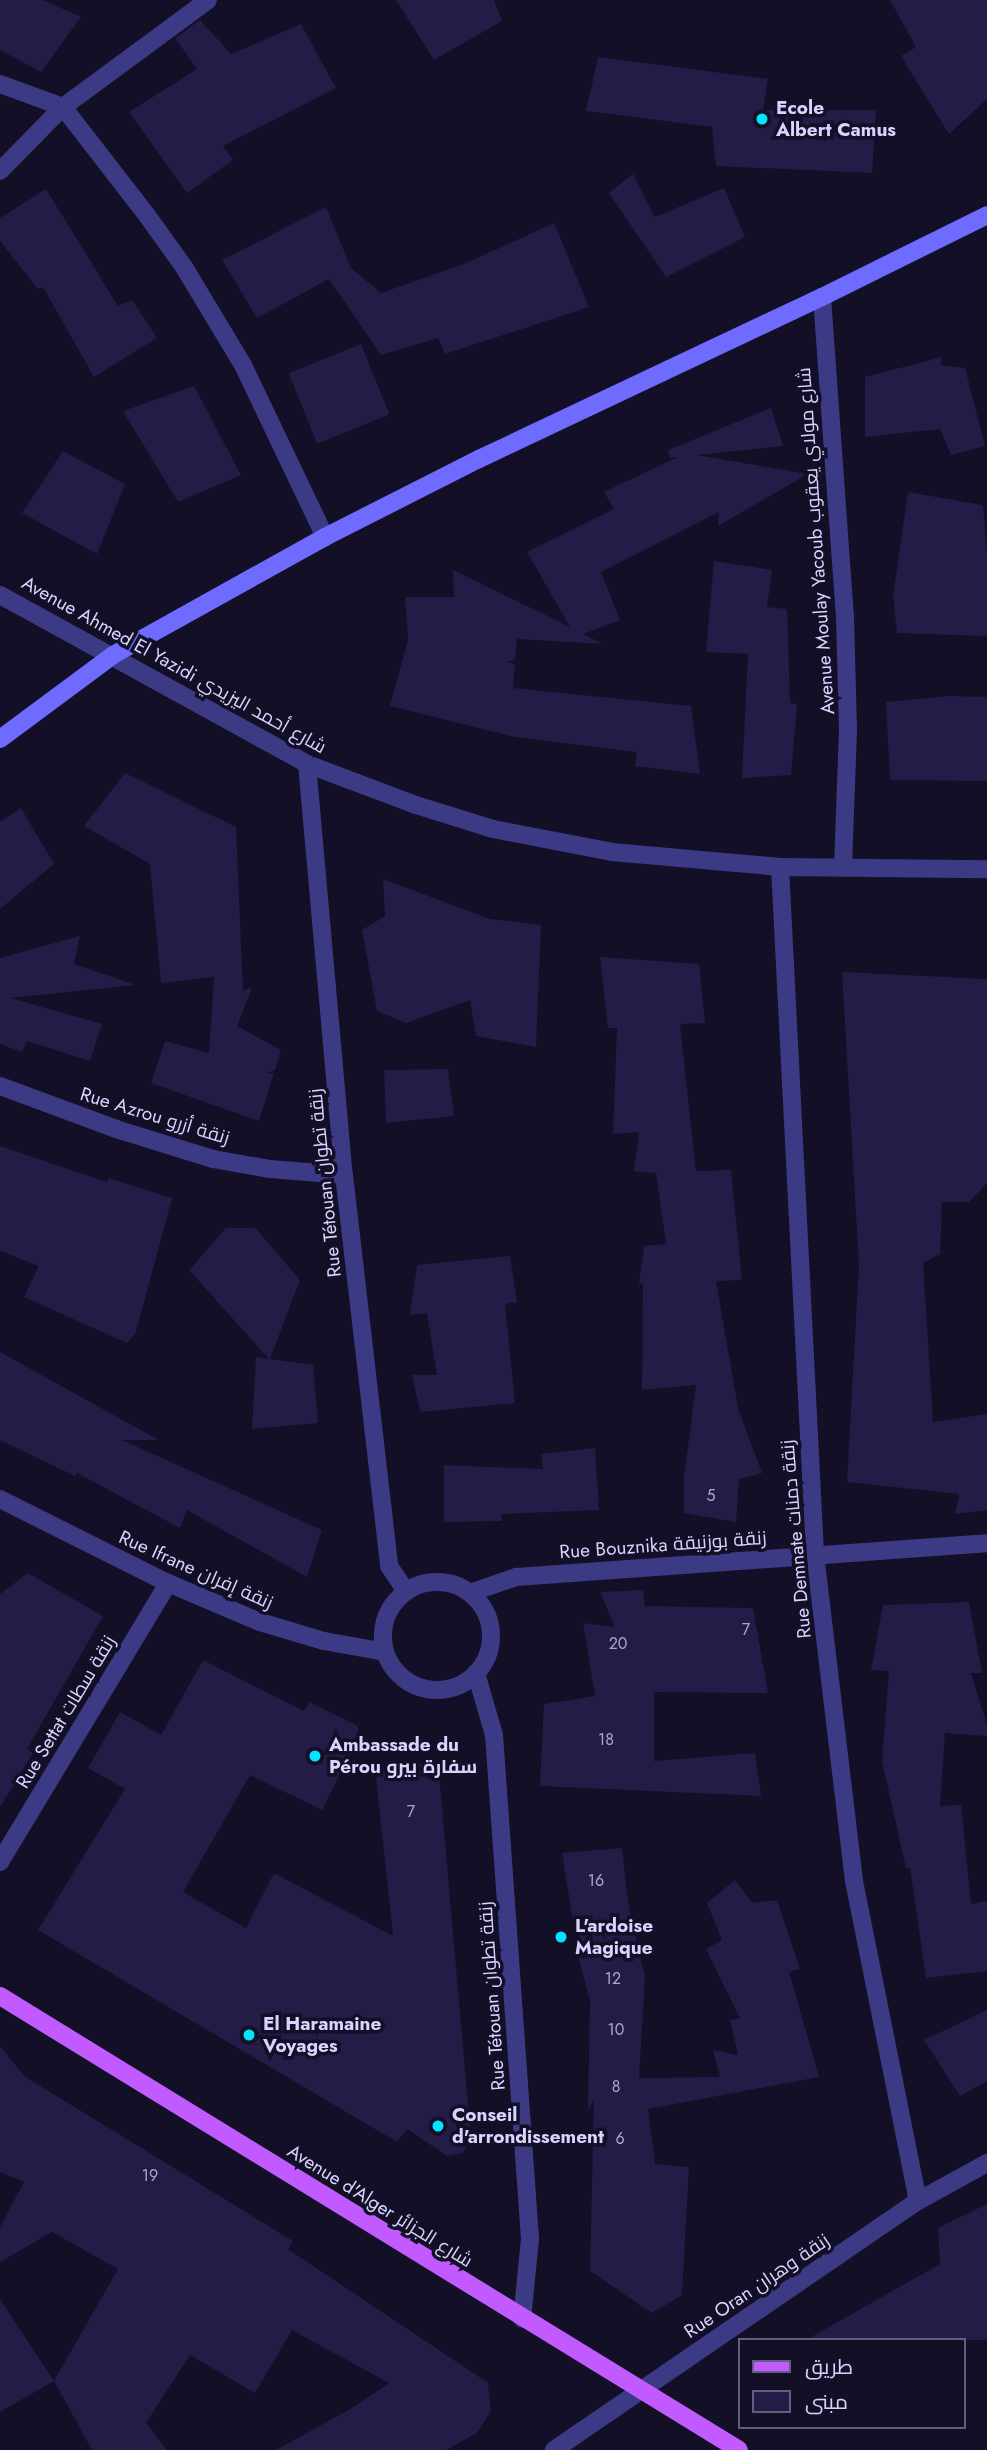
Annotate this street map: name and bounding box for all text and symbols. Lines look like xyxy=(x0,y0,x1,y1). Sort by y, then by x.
place label: Ecole Albert Camus xyxy=(776,97,896,141)
marker: Ecole Albert Camus xyxy=(754,111,770,127)
street label: Avenue Moulay Yacoub شارع مولاي يعقوب xyxy=(792,367,840,715)
street label: Avenue Ahmed El Yazidi شارع أحمد اليزيدي xyxy=(18,572,330,758)
street label: Rue Azrou زنقة أزرو xyxy=(78,1082,232,1150)
street label: Rue Tétouan زنقة تطوان xyxy=(304,1088,346,1278)
street label: Rue Demnate زنقة دمنات xyxy=(776,1439,816,1639)
house number: 5 xyxy=(706,1486,716,1506)
street label: Rue Ifrane زنقة إفران xyxy=(115,1526,277,1614)
street label: Rue Bouznika زنقة بوزنيقة xyxy=(559,1526,767,1564)
house number: 7 xyxy=(742,1620,750,1640)
street label: Rue Settat زنقة سطات xyxy=(11,1631,121,1793)
house number: 20 xyxy=(609,1634,627,1654)
house number: 18 xyxy=(598,1730,614,1750)
place label: Ambassade du Pérou سفارة بيرو xyxy=(329,1734,477,1778)
marker: Ambassade du Pérou سفارة بيرو xyxy=(307,1748,323,1764)
house number: 7 xyxy=(407,1802,415,1822)
house number: 16 xyxy=(588,1871,604,1891)
street label: Rue Tétouan زنقة تطوان xyxy=(474,1901,510,2091)
place label: L'ardoise Magique xyxy=(575,1915,653,1959)
marker: L'ardoise Magique xyxy=(553,1929,569,1945)
house number: 12 xyxy=(605,1969,621,1989)
place label: El Haramaine Voyages xyxy=(263,2013,381,2057)
house number: 10 xyxy=(608,2020,624,2040)
marker: El Haramaine Voyages xyxy=(241,2027,257,2043)
house number: 8 xyxy=(612,2077,620,2097)
place label: Conseil d'arrondissement xyxy=(452,2104,604,2148)
marker: Conseil d'arrondissement xyxy=(430,2118,446,2134)
house number: 6 xyxy=(615,2129,625,2149)
street label: Avenue d'Alger شارع الجزائر xyxy=(283,2140,477,2272)
house number: 19 xyxy=(142,2166,158,2186)
street label: Rue Oran زنقة وهران xyxy=(680,2229,834,2343)
legend xyxy=(738,2338,966,2429)
text: طريق xyxy=(805,2352,853,2382)
text: مبنى xyxy=(805,2387,848,2417)

